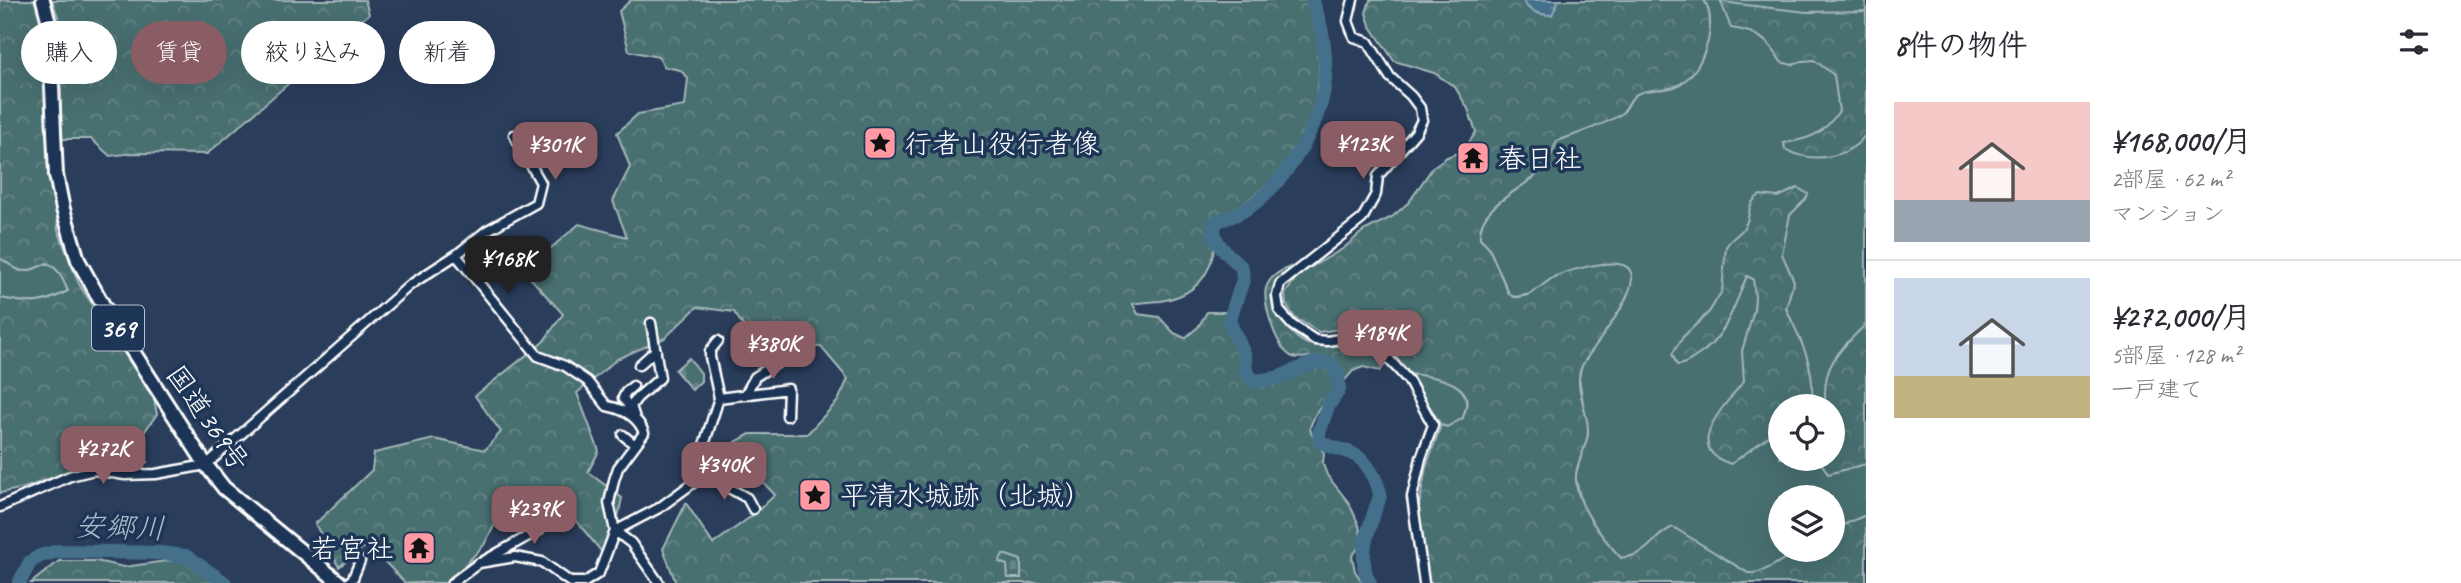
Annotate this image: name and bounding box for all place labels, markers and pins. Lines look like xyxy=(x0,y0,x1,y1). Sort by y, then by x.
pin: ¥301K xyxy=(506,122,604,182)
pin: ¥123K xyxy=(1314,122,1412,181)
place icon: 行者山役行者像 xyxy=(861,124,899,162)
place label: 行者山役行者像 xyxy=(904,126,1100,161)
temple icon: 春日社 xyxy=(1454,139,1492,177)
place label: 春日社 xyxy=(1498,141,1582,176)
pin: ¥168K xyxy=(459,236,557,296)
pin: ¥184K xyxy=(1331,310,1429,370)
pin: ¥380K xyxy=(724,322,822,381)
pin: ¥272K xyxy=(54,426,152,486)
pin: ¥340K xyxy=(675,442,773,502)
place icon: 平清水城跡（北城） xyxy=(796,476,834,514)
place label: 平清水城跡（北城） xyxy=(840,478,1092,513)
pin: ¥239K xyxy=(485,486,583,546)
temple icon: 若宮社 xyxy=(400,529,438,567)
place label: 若宮社 xyxy=(310,531,394,566)

